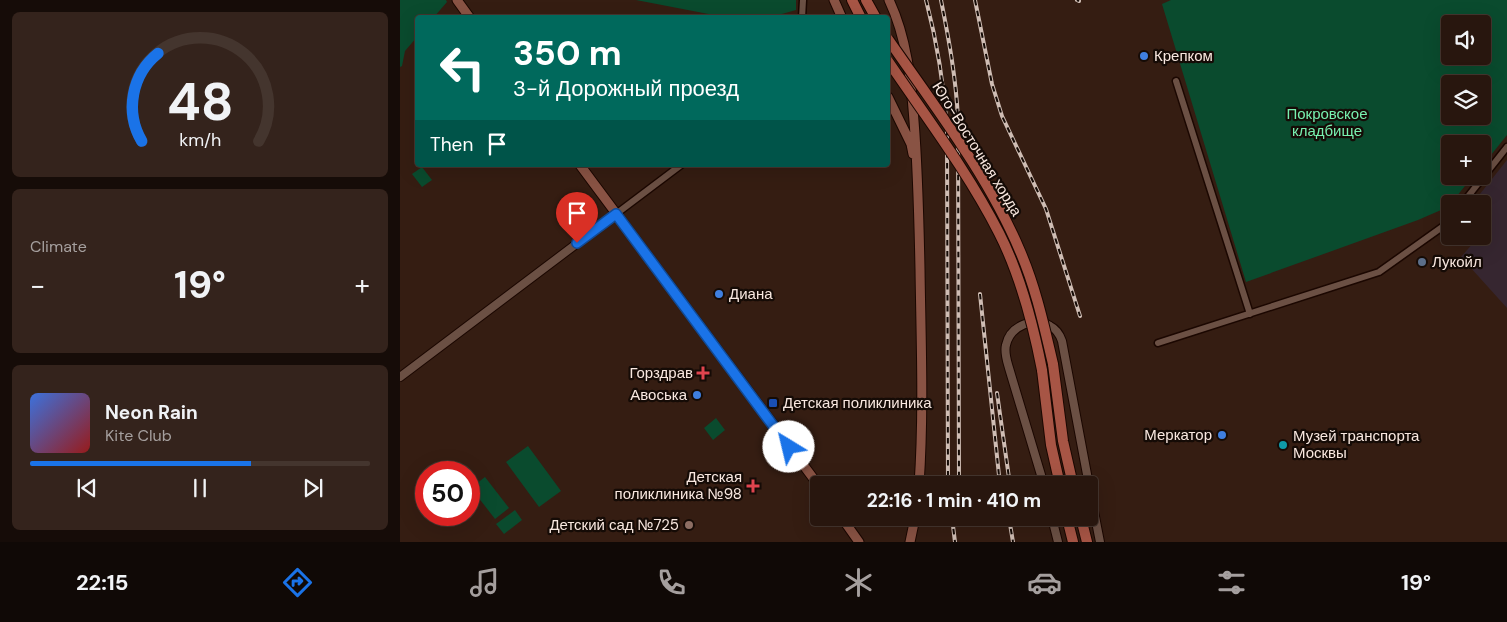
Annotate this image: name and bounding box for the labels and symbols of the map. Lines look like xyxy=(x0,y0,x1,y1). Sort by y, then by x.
place label: Крепком xyxy=(1154,46,1213,66)
marker: Крепком xyxy=(1138,50,1150,62)
street label: Юго-Восточная хорда xyxy=(928,78,1027,220)
park label: Покровское кладбище xyxy=(1286,104,1368,141)
pin xyxy=(556,192,598,243)
place label: Лукойл xyxy=(1432,252,1482,272)
marker: Лукойл xyxy=(1416,256,1428,268)
place label: Диана xyxy=(729,284,773,304)
marker: Диана xyxy=(713,288,725,300)
place label: Горздрав xyxy=(629,363,693,383)
marker: Горздрав xyxy=(697,367,709,379)
place label: Авоська xyxy=(630,385,688,405)
marker: Авоська xyxy=(691,389,703,401)
place label: Детская поликлиника xyxy=(783,393,932,413)
marker: Детская поликлиника xyxy=(767,397,779,409)
position arrow xyxy=(762,420,814,472)
place label: Меркатор xyxy=(1144,425,1212,445)
place label: Музей транспорта Москвы xyxy=(1293,426,1420,463)
marker: Меркатор xyxy=(1216,429,1228,441)
marker: Музей транспорта Москвы xyxy=(1277,439,1289,451)
speed limit sign: 50 xyxy=(415,461,480,526)
place label: Детская поликлиника №98 xyxy=(615,467,742,504)
marker: Детская поликлиника №98 xyxy=(746,479,760,493)
place label: Детский сад №725 xyxy=(549,515,679,535)
marker: Детский сад №725 xyxy=(683,519,695,531)

